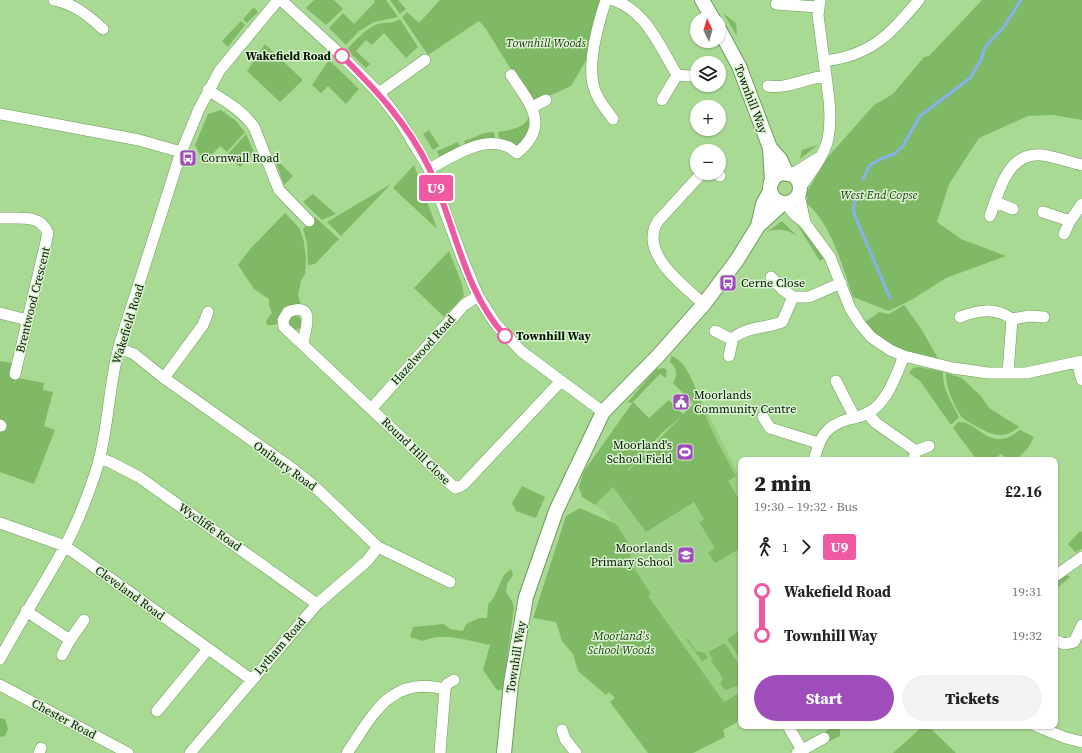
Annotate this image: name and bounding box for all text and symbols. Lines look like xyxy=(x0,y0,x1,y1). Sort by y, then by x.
north arrow xyxy=(690,12,726,48)
map controls xyxy=(690,12,726,180)
park label: Townhill Woods xyxy=(506,35,587,51)
place label: Wakefield Road xyxy=(245,48,331,64)
marker: Wakefield Road xyxy=(334,48,350,64)
button: layers xyxy=(690,56,726,92)
street label: Townhill Way xyxy=(731,62,772,137)
button: + xyxy=(690,100,726,136)
button: − xyxy=(690,144,726,180)
bus stop icon: Cornwall Road xyxy=(178,148,198,168)
place label: Cornwall Road xyxy=(201,150,280,166)
line badge: U9 xyxy=(418,175,454,201)
text: U9 xyxy=(427,178,445,198)
park label: West End Copse xyxy=(841,187,918,203)
street label: Brentwood Crescent xyxy=(12,245,54,355)
bus stop icon: Cerne Close xyxy=(718,273,738,293)
place label: Cerne Close xyxy=(741,275,805,291)
street label: Wakefield Road xyxy=(108,282,148,366)
street label: Hazelwood Road xyxy=(387,311,459,388)
marker: Townhill Way xyxy=(497,328,513,344)
place label: Townhill Way xyxy=(516,328,591,344)
place label: Moorlands Community Centre xyxy=(694,387,796,417)
public building icon: Moorlands Community Centre xyxy=(671,392,691,412)
street label: Round Hill Close xyxy=(378,414,454,488)
place label: Moorland's School Field xyxy=(607,437,672,467)
street label: Onibury Road xyxy=(250,438,320,494)
sports icon: Moorland's School Field xyxy=(675,442,695,462)
text: 2 min xyxy=(754,468,811,498)
text: £2.16 xyxy=(1005,481,1042,502)
text: 19:30 – 19:32 · Bus xyxy=(754,498,858,515)
street label: Wycliffe Road xyxy=(175,499,245,555)
icon: walk xyxy=(754,536,776,558)
icon: forward xyxy=(795,536,817,558)
text: U9 xyxy=(831,537,848,557)
text: 1 xyxy=(782,539,789,556)
place label: Moorlands Primary School xyxy=(591,540,673,570)
school or university icon: Moorlands Primary School xyxy=(676,545,696,565)
street label: Cleveland Road xyxy=(92,562,168,624)
text: Wakefield Road xyxy=(784,581,891,602)
text: 19:31 xyxy=(1012,583,1042,600)
street label: Lytham Road xyxy=(251,614,309,678)
street label: Townhill Way xyxy=(502,619,530,694)
text: Townhill Way xyxy=(784,625,878,646)
text: 19:32 xyxy=(1012,627,1042,644)
park label: Moorland's School Woods xyxy=(588,628,655,658)
button: Start xyxy=(754,675,894,721)
button: Tickets xyxy=(902,675,1042,721)
street label: Chester Road xyxy=(29,695,99,743)

